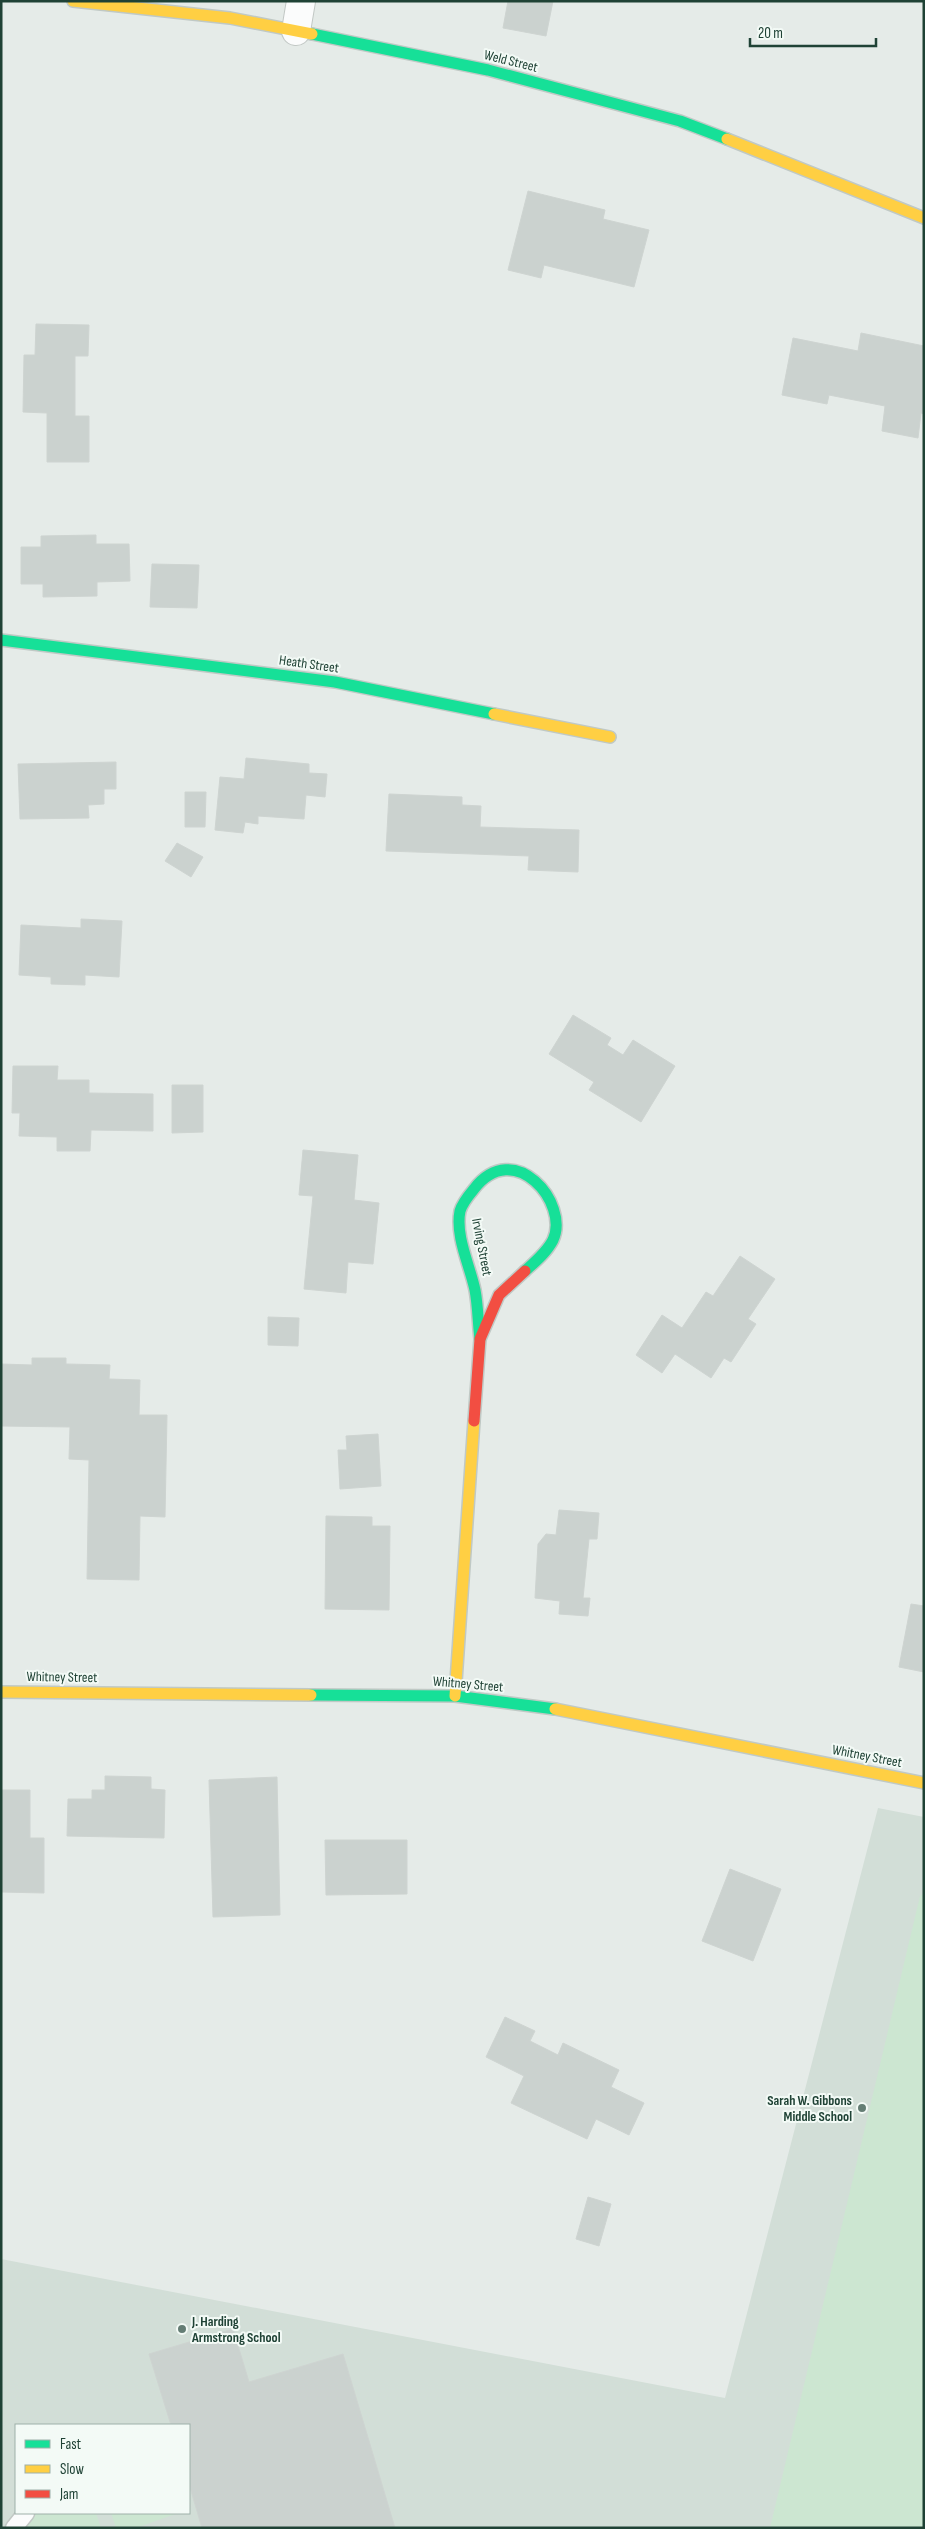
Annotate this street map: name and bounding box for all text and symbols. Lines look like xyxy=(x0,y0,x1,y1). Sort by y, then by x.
scale bar xyxy=(750,15,876,47)
text: 20 m xyxy=(758,24,783,43)
street label: Weld Street xyxy=(482,46,540,76)
street label: Heath Street xyxy=(278,651,340,677)
street label: Irving Street xyxy=(468,1217,496,1277)
street label: Whitney Street xyxy=(27,1668,97,1686)
street label: Whitney Street xyxy=(432,1672,504,1696)
street label: Whitney Street xyxy=(831,1741,903,1771)
place label: Sarah W. Gibbons Middle School xyxy=(767,2092,852,2125)
marker: Sarah W. Gibbons Middle School xyxy=(856,2102,868,2114)
place label: J. Harding Armstrong School xyxy=(191,2313,281,2346)
marker: J. Harding Armstrong School xyxy=(176,2323,188,2335)
legend xyxy=(15,2424,190,2514)
text: Fast xyxy=(60,2435,82,2454)
text: Slow xyxy=(60,2460,84,2479)
text: Jam xyxy=(59,2485,78,2504)

